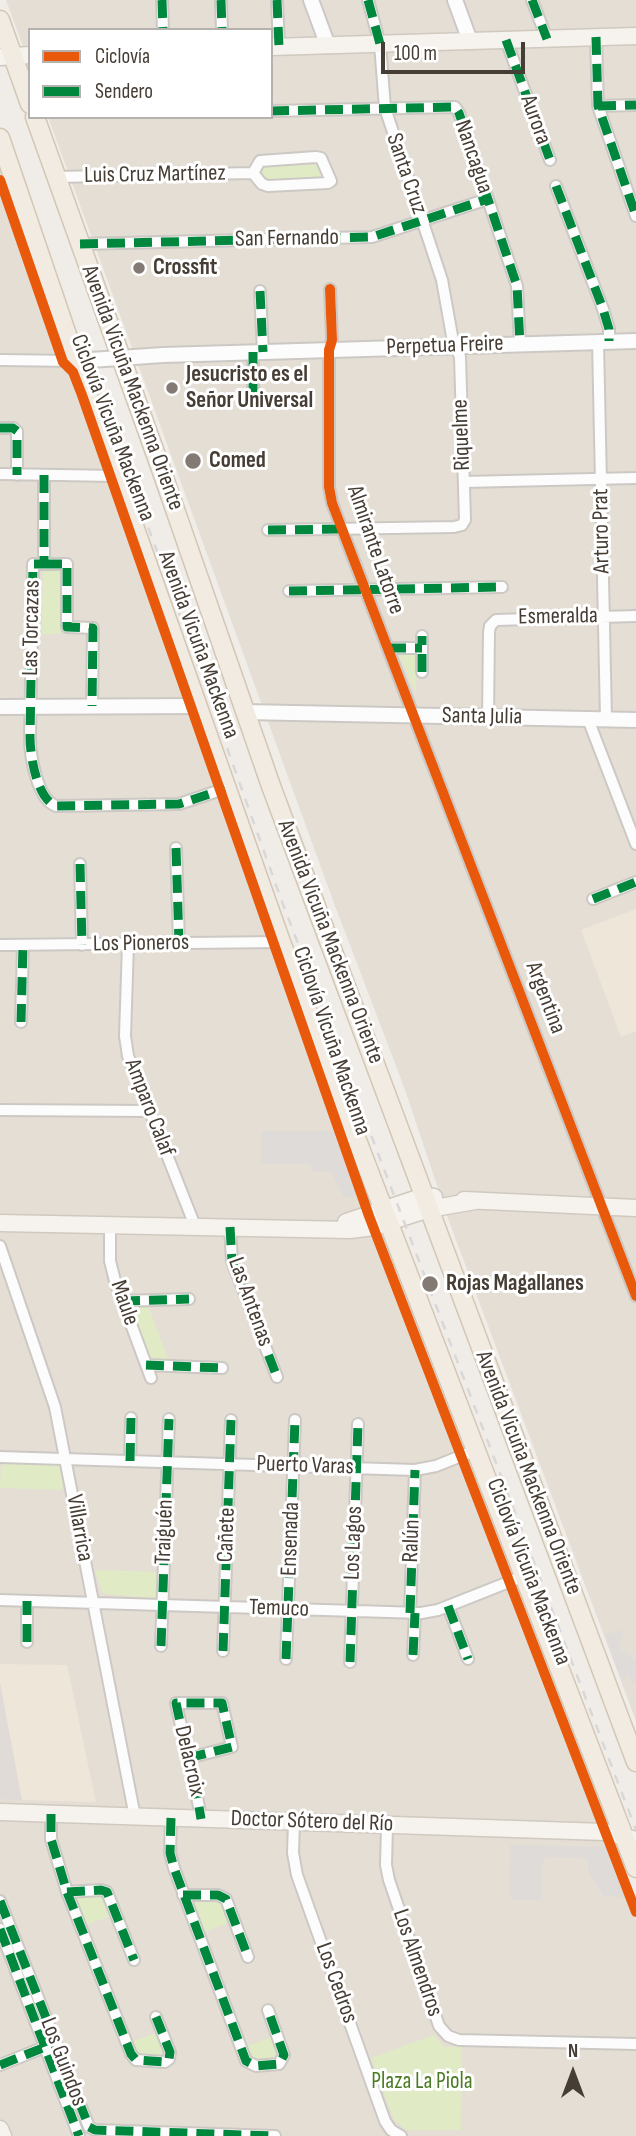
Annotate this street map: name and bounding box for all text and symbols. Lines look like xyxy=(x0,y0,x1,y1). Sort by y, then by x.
legend xyxy=(28,28,273,119)
scale bar xyxy=(384,28,528,72)
text: 100 m xyxy=(394,41,437,66)
text: Ciclovía xyxy=(95,44,150,69)
text: Sendero xyxy=(95,79,153,104)
street label: Aurora xyxy=(513,92,557,148)
street label: Nancagua xyxy=(448,117,498,197)
street label: Santa Cruz xyxy=(379,130,433,218)
street label: Luis Cruz Martínez xyxy=(84,160,226,190)
street label: San Fernando xyxy=(235,224,339,254)
place label: Crossfit xyxy=(153,254,217,282)
marker: Crossfit xyxy=(131,260,147,276)
street label: Avenida Vicuña Mackenna Oriente xyxy=(75,262,189,514)
street label: Perpetua Freire xyxy=(386,330,504,362)
street label: Ciclovía Vicuña Mackenna xyxy=(64,331,160,525)
place label: Jesucristo es el Señor Universal xyxy=(186,361,313,415)
marker: Jesucristo es el Señor Universal xyxy=(164,380,180,396)
street label: Riquelme xyxy=(447,399,477,471)
place label: Comed xyxy=(209,447,266,475)
marker: Comed xyxy=(183,451,203,471)
street label: Almirante Latorre xyxy=(340,482,410,618)
street label: Arturo Prat xyxy=(587,488,617,574)
street label: Avenida Vicuña Mackenna xyxy=(151,547,245,743)
street label: Las Torcazas xyxy=(17,580,47,676)
street label: Esmeralda xyxy=(518,603,598,631)
street label: Santa Julia xyxy=(442,703,522,731)
street label: Avenida Vicuña Mackenna Oriente xyxy=(271,816,389,1068)
street label: Los Pioneros xyxy=(93,929,189,959)
street label: Ciclovía Vicuña Mackenna xyxy=(286,943,376,1139)
street label: Argentina xyxy=(519,958,571,1038)
street label: Amparo Calaf xyxy=(118,1055,180,1161)
street label: Las Antenas xyxy=(221,1254,279,1350)
place label: Rojas Magallanes xyxy=(446,1270,584,1298)
marker: Rojas Magallanes xyxy=(420,1274,440,1294)
street label: Maule xyxy=(104,1277,144,1329)
street label: Avenida Vicuña Mackenna Oriente xyxy=(469,1347,587,1599)
street label: Puerto Varas xyxy=(256,1451,354,1481)
street label: Ciclovía Vicuña Mackenna xyxy=(480,1475,576,1669)
street label: Villarrica xyxy=(60,1492,98,1564)
street label: Traiguén xyxy=(150,1499,180,1565)
street label: Ensenada xyxy=(276,1502,306,1576)
street label: Los Lagos xyxy=(339,1506,369,1580)
street label: Cañete xyxy=(212,1507,242,1563)
street label: Ralún xyxy=(397,1519,427,1563)
street label: Temuco xyxy=(248,1594,310,1624)
street label: Delacroix xyxy=(168,1723,210,1799)
street label: Doctor Sótero del Río xyxy=(230,1805,394,1839)
street label: Los Almendros xyxy=(386,1906,448,2020)
street label: Los Cedros xyxy=(309,1939,363,2027)
street label: Los Guindos xyxy=(34,2014,92,2110)
north arrow xyxy=(538,2038,608,2108)
text: N xyxy=(568,2040,578,2063)
park label: Plaza La Piola xyxy=(371,2068,473,2096)

